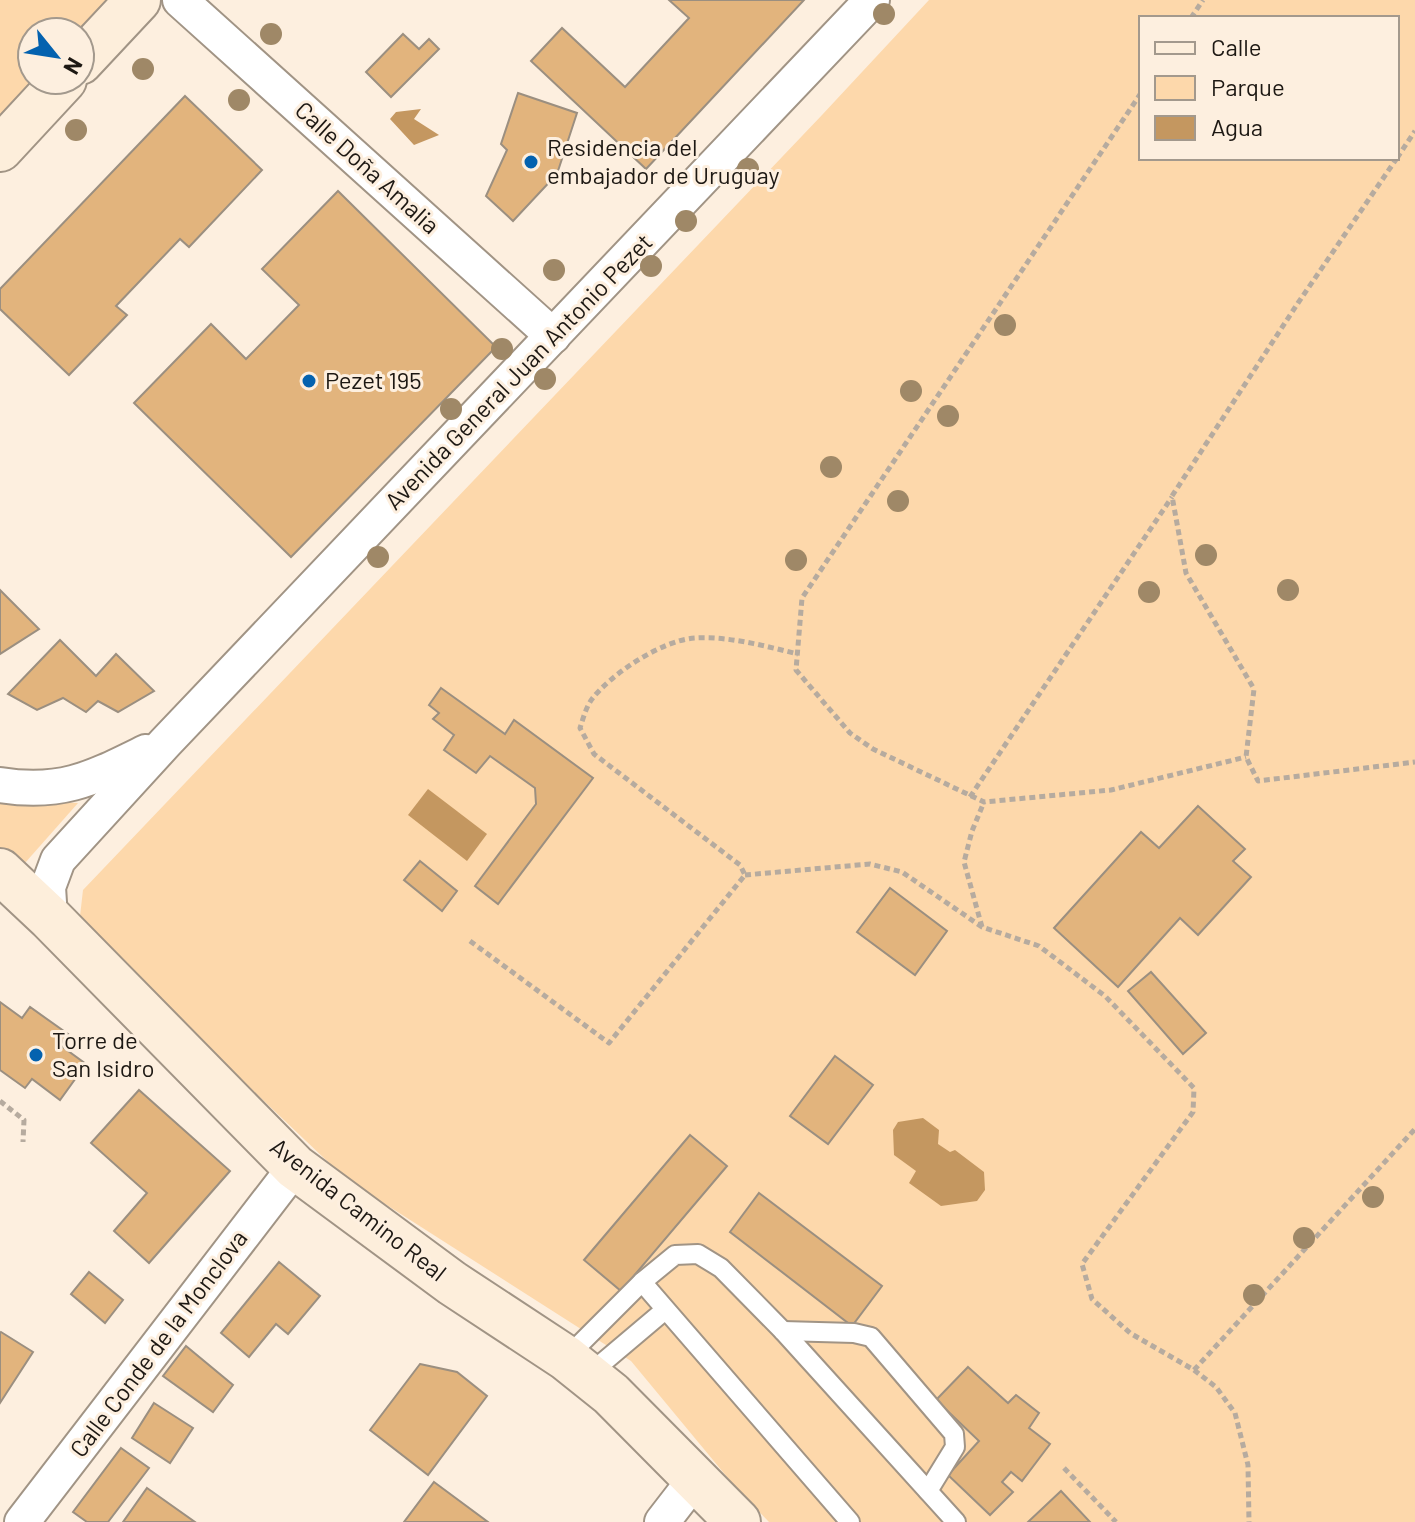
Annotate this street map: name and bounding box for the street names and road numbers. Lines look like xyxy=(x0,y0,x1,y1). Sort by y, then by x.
street label: Calle Doña Amalia xyxy=(290,95,446,239)
street label: Avenida General Juan Antonio Pezet xyxy=(378,227,658,515)
street label: Avenida Camino Real xyxy=(265,1131,453,1287)
street label: Calle Conde de la Monclova xyxy=(63,1224,253,1462)

